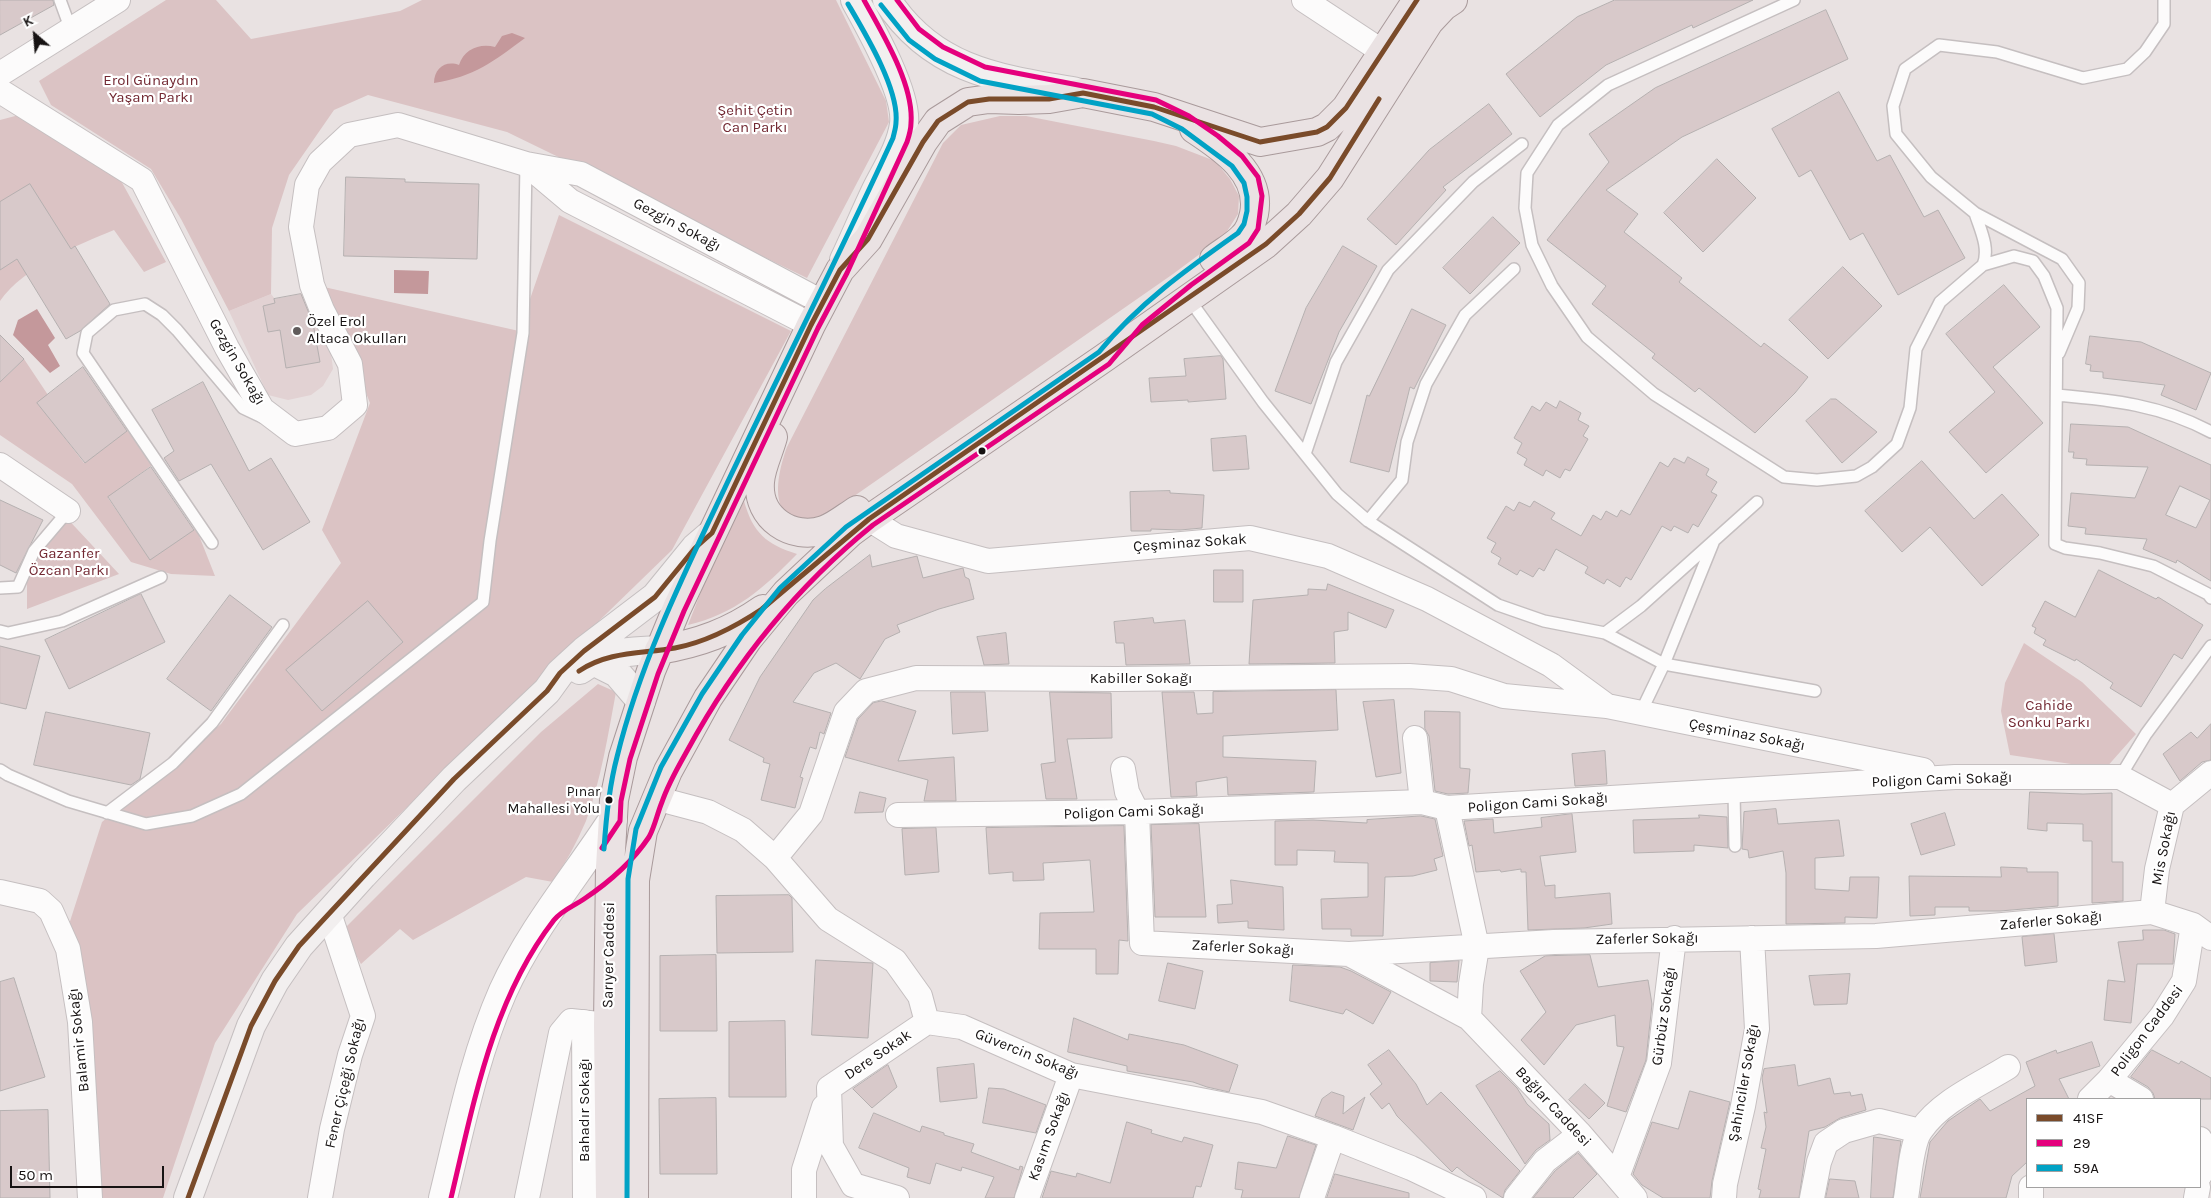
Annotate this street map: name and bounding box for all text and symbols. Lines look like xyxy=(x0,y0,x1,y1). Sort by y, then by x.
north arrow xyxy=(10,10,60,60)
text: K xyxy=(20,12,36,31)
park label: Erol Günaydın Yaşam Parkı xyxy=(103,72,199,107)
park label: Şehit Çetin Can Parkı xyxy=(717,102,793,137)
street label: Gezgin Sokağı xyxy=(630,194,724,256)
place label: Özel Erol Altaca Okulları xyxy=(307,313,407,348)
street label: Gezgin Sokağı xyxy=(205,316,269,408)
marker: Özel Erol Altaca Okulları xyxy=(291,325,303,337)
unlabelled marker xyxy=(977,446,987,456)
street label: Çeşminaz Sokak xyxy=(1133,530,1247,556)
park label: Gazanfer Özcan Parkı xyxy=(29,545,109,580)
street label: Kabiller Sokağı xyxy=(1090,670,1192,688)
park label: Cahide Sonku Parkı xyxy=(2008,697,2090,732)
street label: Çeşminaz Sokağı xyxy=(1687,715,1807,755)
street label: Poligon Cami Sokağı xyxy=(1871,769,2013,791)
place label: Pınar Mahallesi Yolu xyxy=(508,784,600,816)
street label: Poligon Cami Sokağı xyxy=(1467,789,1609,817)
marker: Pınar Mahallesi Yolu xyxy=(604,795,614,805)
street label: Poligon Cami Sokağı xyxy=(1063,801,1205,823)
street label: Mis Sokağı xyxy=(2148,809,2180,887)
street label: Sarıyer Caddesi xyxy=(599,902,619,1008)
street label: Zaferler Sokağı xyxy=(1999,908,2103,934)
street label: Zaferler Sokağı xyxy=(1595,929,1699,949)
street label: Zaferler Sokağı xyxy=(1191,936,1295,960)
street label: Gürbüz Sokağı xyxy=(1648,965,1680,1067)
street label: Poligon Caddesi xyxy=(2107,982,2187,1080)
street label: Balamir Sokağı xyxy=(65,987,93,1093)
street label: Fener Çiçeği Sokağı xyxy=(321,1016,369,1150)
street label: Şahinciler Sokağı xyxy=(1725,1022,1763,1144)
street label: Güvercin Sokağı xyxy=(972,1025,1082,1083)
street label: Dere Sokak xyxy=(841,1026,915,1084)
street label: Bahadır Sokağı xyxy=(576,1058,594,1162)
street label: Bağlar Caddesi xyxy=(1511,1063,1595,1151)
street label: Kasım Sokağı xyxy=(1024,1089,1074,1183)
legend xyxy=(2026,1098,2201,1188)
text: 41SF xyxy=(2073,1109,2103,1127)
text: 29 xyxy=(2073,1134,2090,1152)
scale bar xyxy=(12,1156,166,1188)
text: 59A xyxy=(2073,1159,2099,1177)
text: 50 m xyxy=(18,1166,53,1184)

